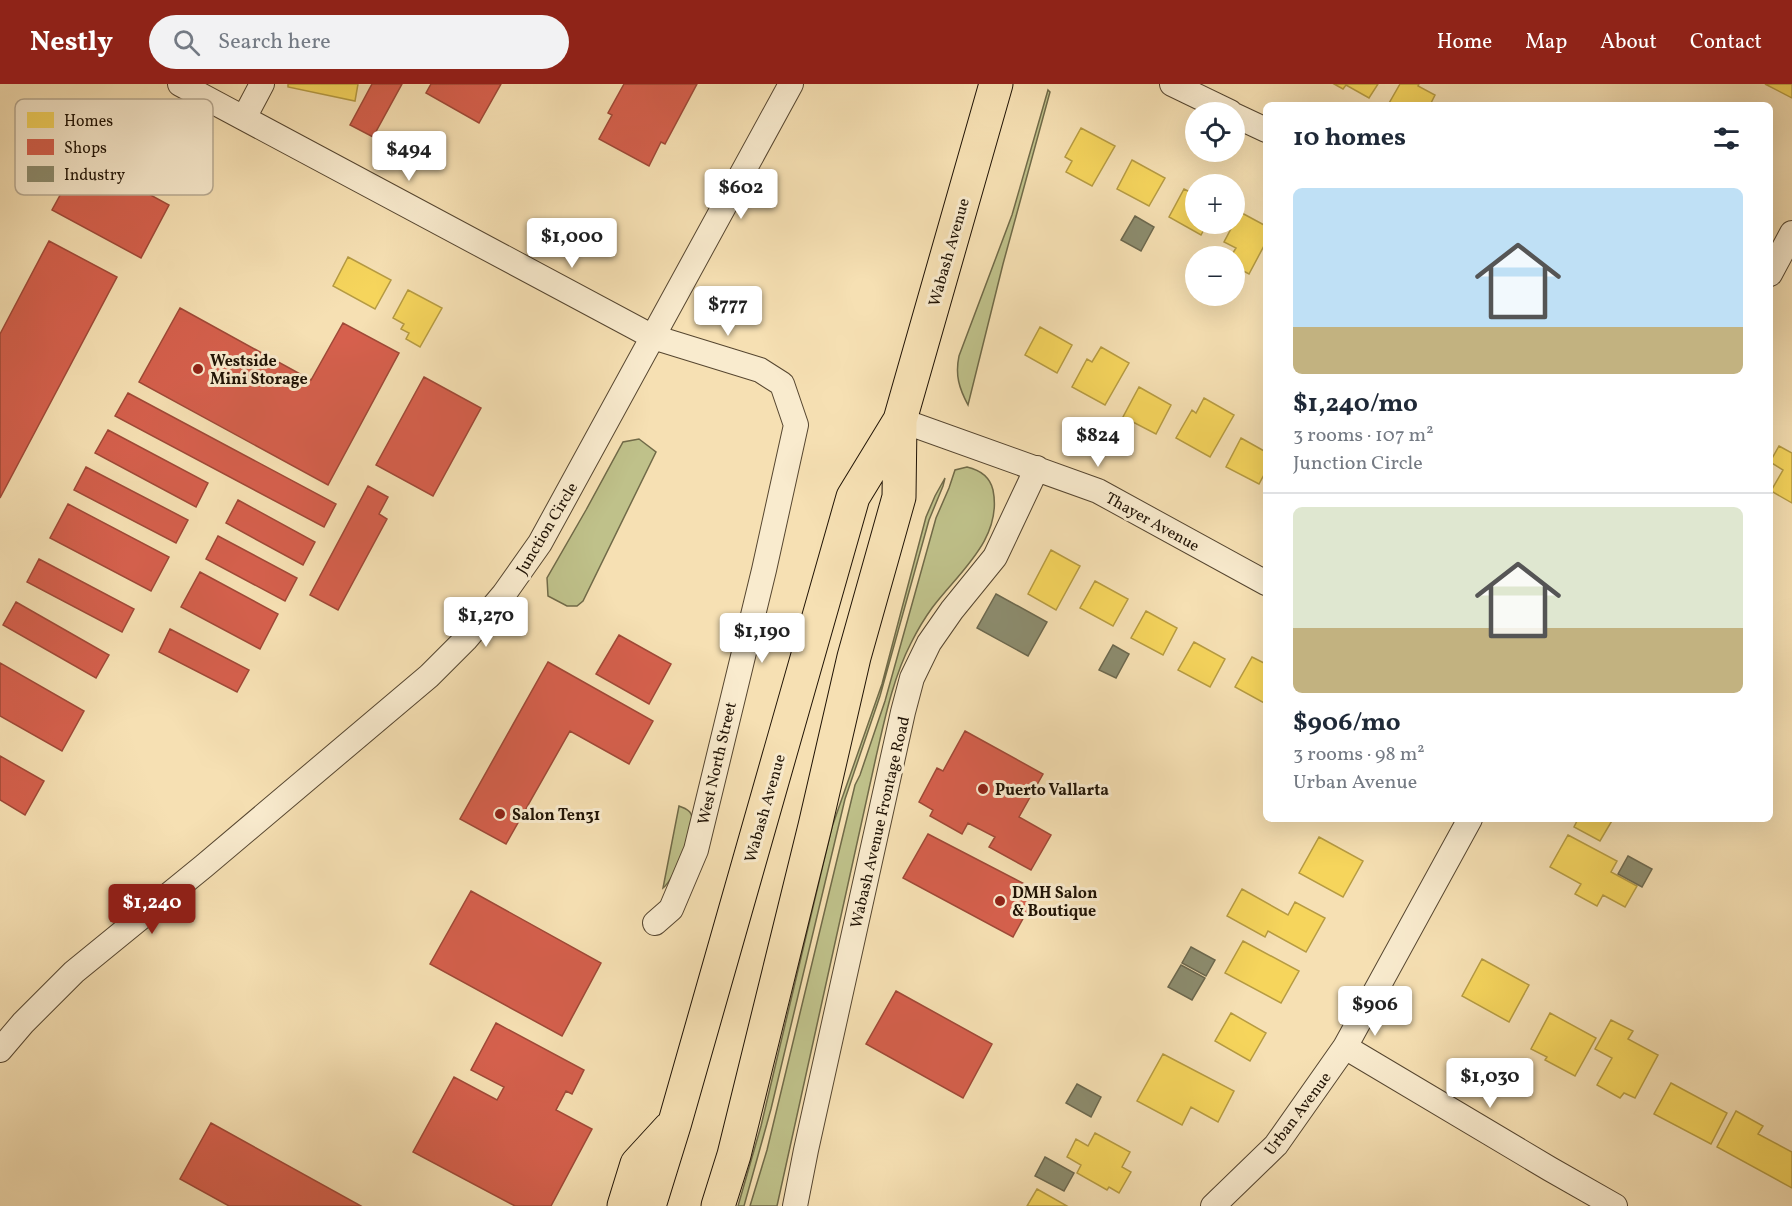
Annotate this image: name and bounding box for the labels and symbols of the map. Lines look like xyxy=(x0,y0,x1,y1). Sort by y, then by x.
legend xyxy=(15,99,213,195)
text: Homes xyxy=(64,111,113,133)
pin: $494 xyxy=(373,131,445,182)
text: Shops xyxy=(64,138,107,160)
text: Industry xyxy=(64,165,125,187)
pin: $602 xyxy=(705,169,777,220)
street label: Wabash Avenue xyxy=(924,196,976,309)
pin: $1,000 xyxy=(523,218,621,269)
pin: $777 xyxy=(692,286,764,337)
place label: Westside Mini Storage xyxy=(210,351,308,391)
marker: Westside Mini Storage xyxy=(191,362,205,376)
pin: $824 xyxy=(1062,417,1134,468)
street label: Junction Circle xyxy=(512,479,584,579)
street label: Thayer Avenue xyxy=(1101,488,1203,558)
pin: $1,270 xyxy=(437,597,535,648)
pin: $1,190 xyxy=(713,613,811,664)
street label: West North Street xyxy=(693,700,743,827)
street label: Wabash Avenue Frontage Road xyxy=(846,714,916,930)
street label: Wabash Avenue xyxy=(740,752,792,865)
place label: Puerto Vallarta xyxy=(995,780,1109,802)
marker: Puerto Vallarta xyxy=(976,782,990,796)
place label: Salon Ten31 xyxy=(512,805,600,827)
marker: Salon Ten31 xyxy=(493,807,507,821)
place label: DMH Salon & Boutique xyxy=(1012,883,1098,923)
pin: $1,240 xyxy=(103,884,201,935)
marker: DMH Salon & Boutique xyxy=(993,894,1007,908)
pin: $906 xyxy=(1339,986,1411,1037)
pin: $1,030 xyxy=(1441,1058,1539,1109)
street label: Urban Avenue xyxy=(1260,1068,1337,1160)

